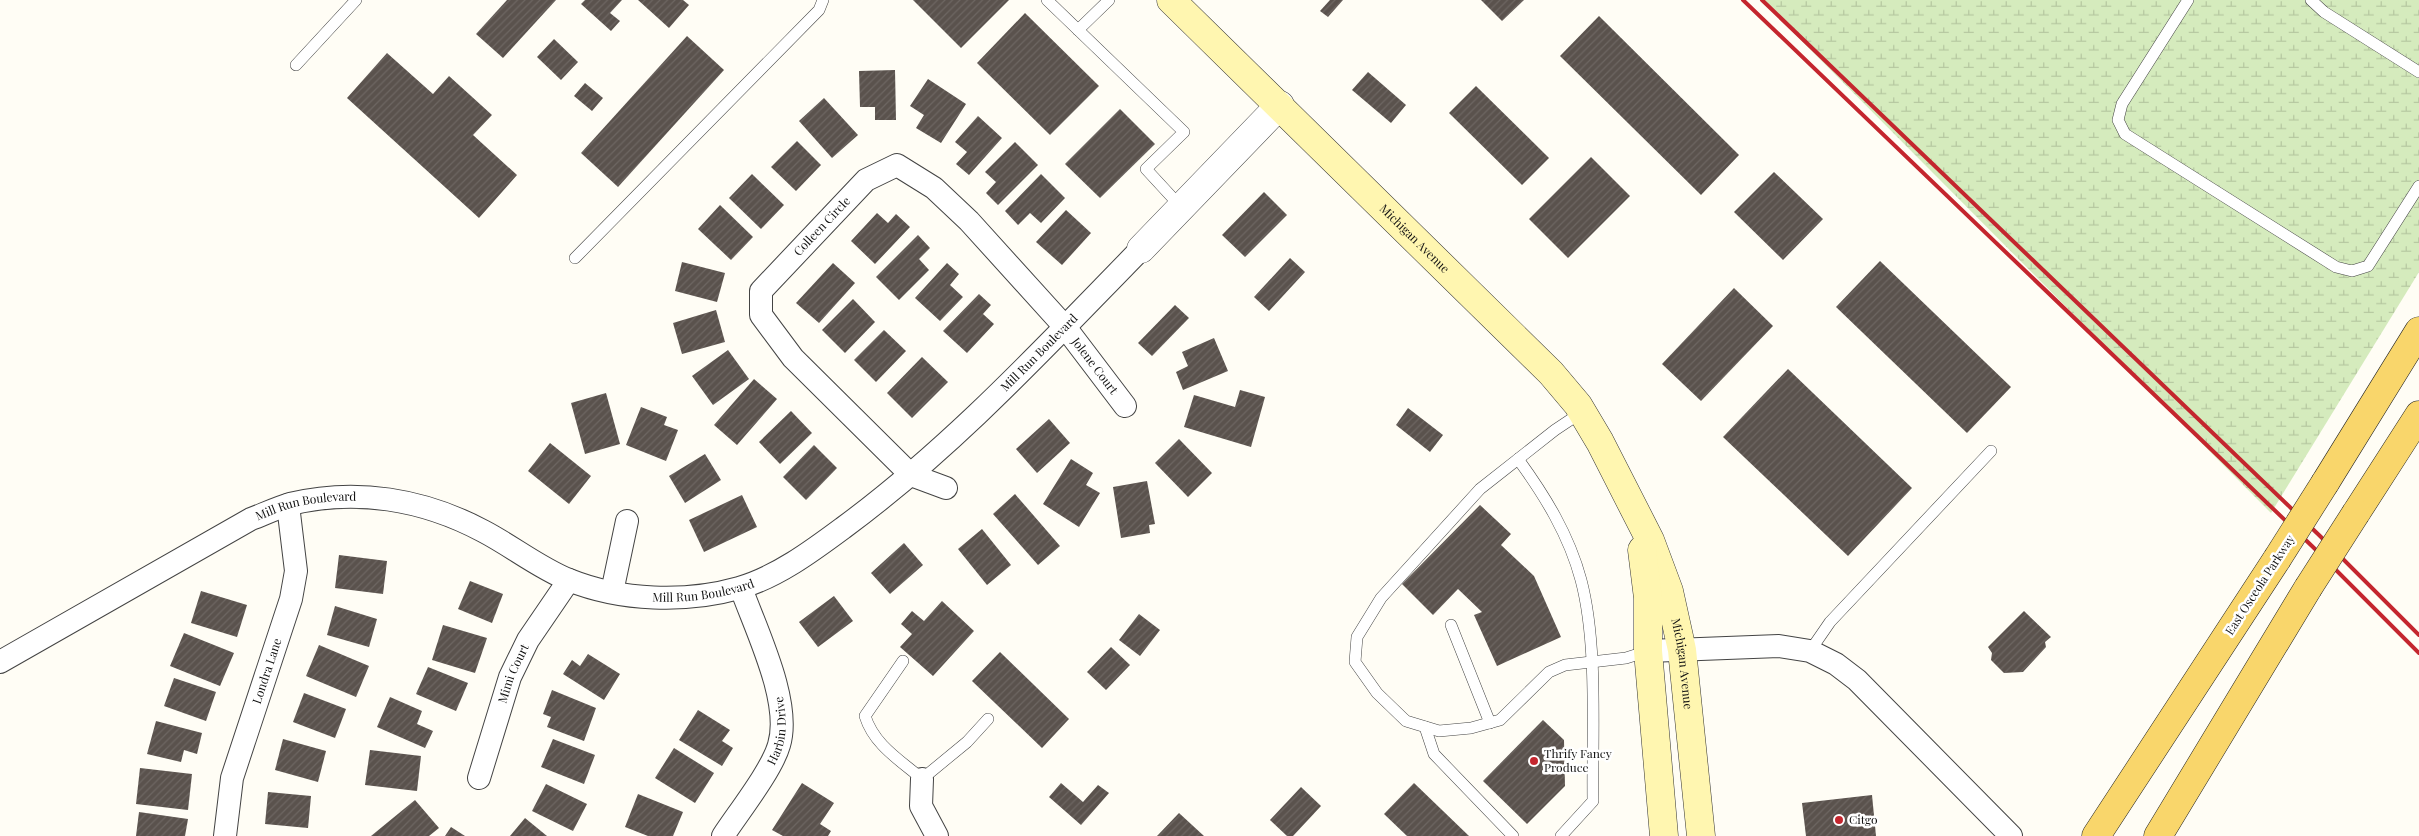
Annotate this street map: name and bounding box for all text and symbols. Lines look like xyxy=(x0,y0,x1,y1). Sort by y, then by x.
street label: Colleen Circle xyxy=(789,193,853,259)
street label: Michigan Avenue xyxy=(1377,200,1453,276)
street label: Mill Run Boulevard xyxy=(997,310,1081,394)
street label: Jolene Court xyxy=(1068,333,1123,398)
street label: Mill Run Boulevard xyxy=(253,488,356,523)
street label: East Osceola Parkway xyxy=(2221,531,2298,638)
street label: Mill Run Boulevard xyxy=(652,575,756,605)
street label: Michigan Avenue xyxy=(1668,617,1697,710)
street label: Londra Lane xyxy=(248,636,285,706)
street label: Mimi Court xyxy=(493,640,532,705)
street label: Harbin Drive xyxy=(763,696,789,767)
place label: Thrify Fancy Produce xyxy=(1544,745,1612,775)
marker: Thrify Fancy Produce xyxy=(1528,755,1540,767)
place label: Citgo xyxy=(1849,811,1878,827)
marker: Citgo xyxy=(1833,814,1845,826)

